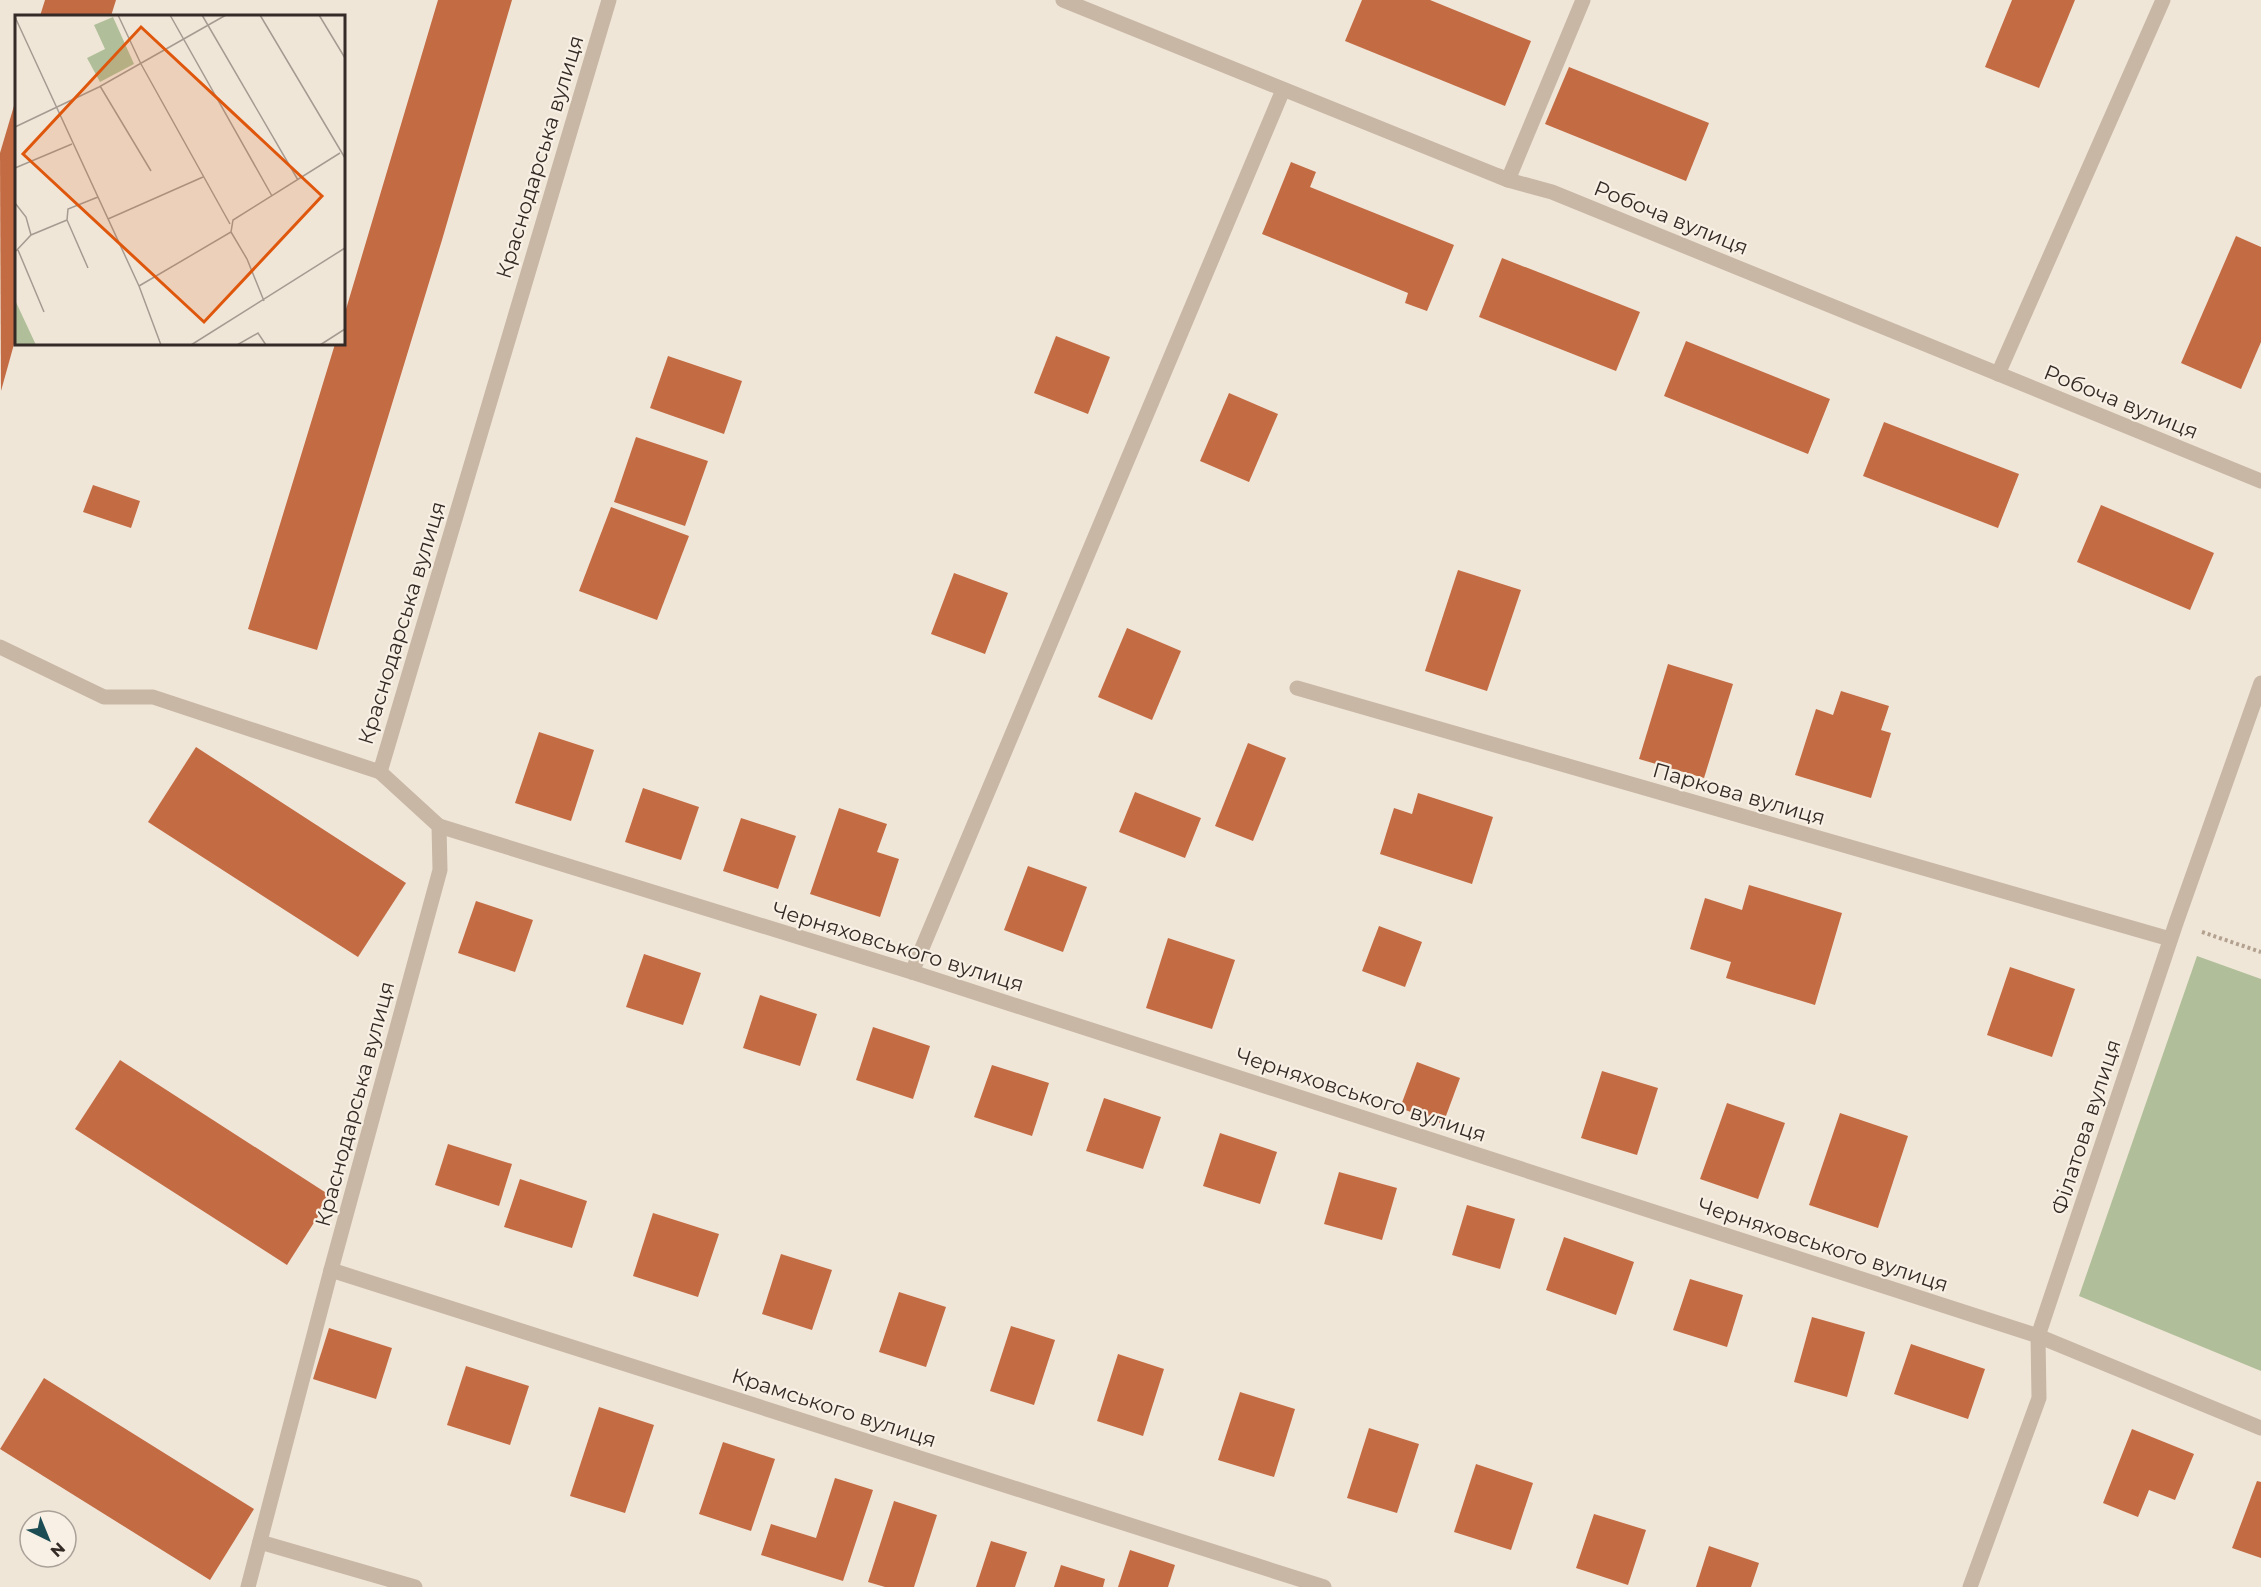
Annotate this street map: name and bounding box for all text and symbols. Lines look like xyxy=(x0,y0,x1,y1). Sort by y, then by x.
inset map xyxy=(15,15,345,345)
street label: Краснодарська вулиця xyxy=(491,32,588,281)
street label: Робоча вулиця xyxy=(1590,175,1752,260)
street label: Робоча вулиця xyxy=(2040,359,2202,444)
street label: Краснодарська вулиця xyxy=(353,498,450,747)
street label: Паркова вулиця xyxy=(1650,757,1828,830)
street label: Черняховського вулиця xyxy=(769,896,1027,997)
street label: Краснодарська вулиця xyxy=(310,978,399,1229)
street label: Філатова вулиця xyxy=(2045,1036,2126,1218)
street label: Черняховського вулиця xyxy=(1233,1042,1490,1147)
street label: Черняховського вулиця xyxy=(1695,1192,1952,1297)
street label: Крамського вулиця xyxy=(729,1363,940,1452)
north arrow xyxy=(18,1509,78,1569)
text: N xyxy=(47,1538,69,1561)

